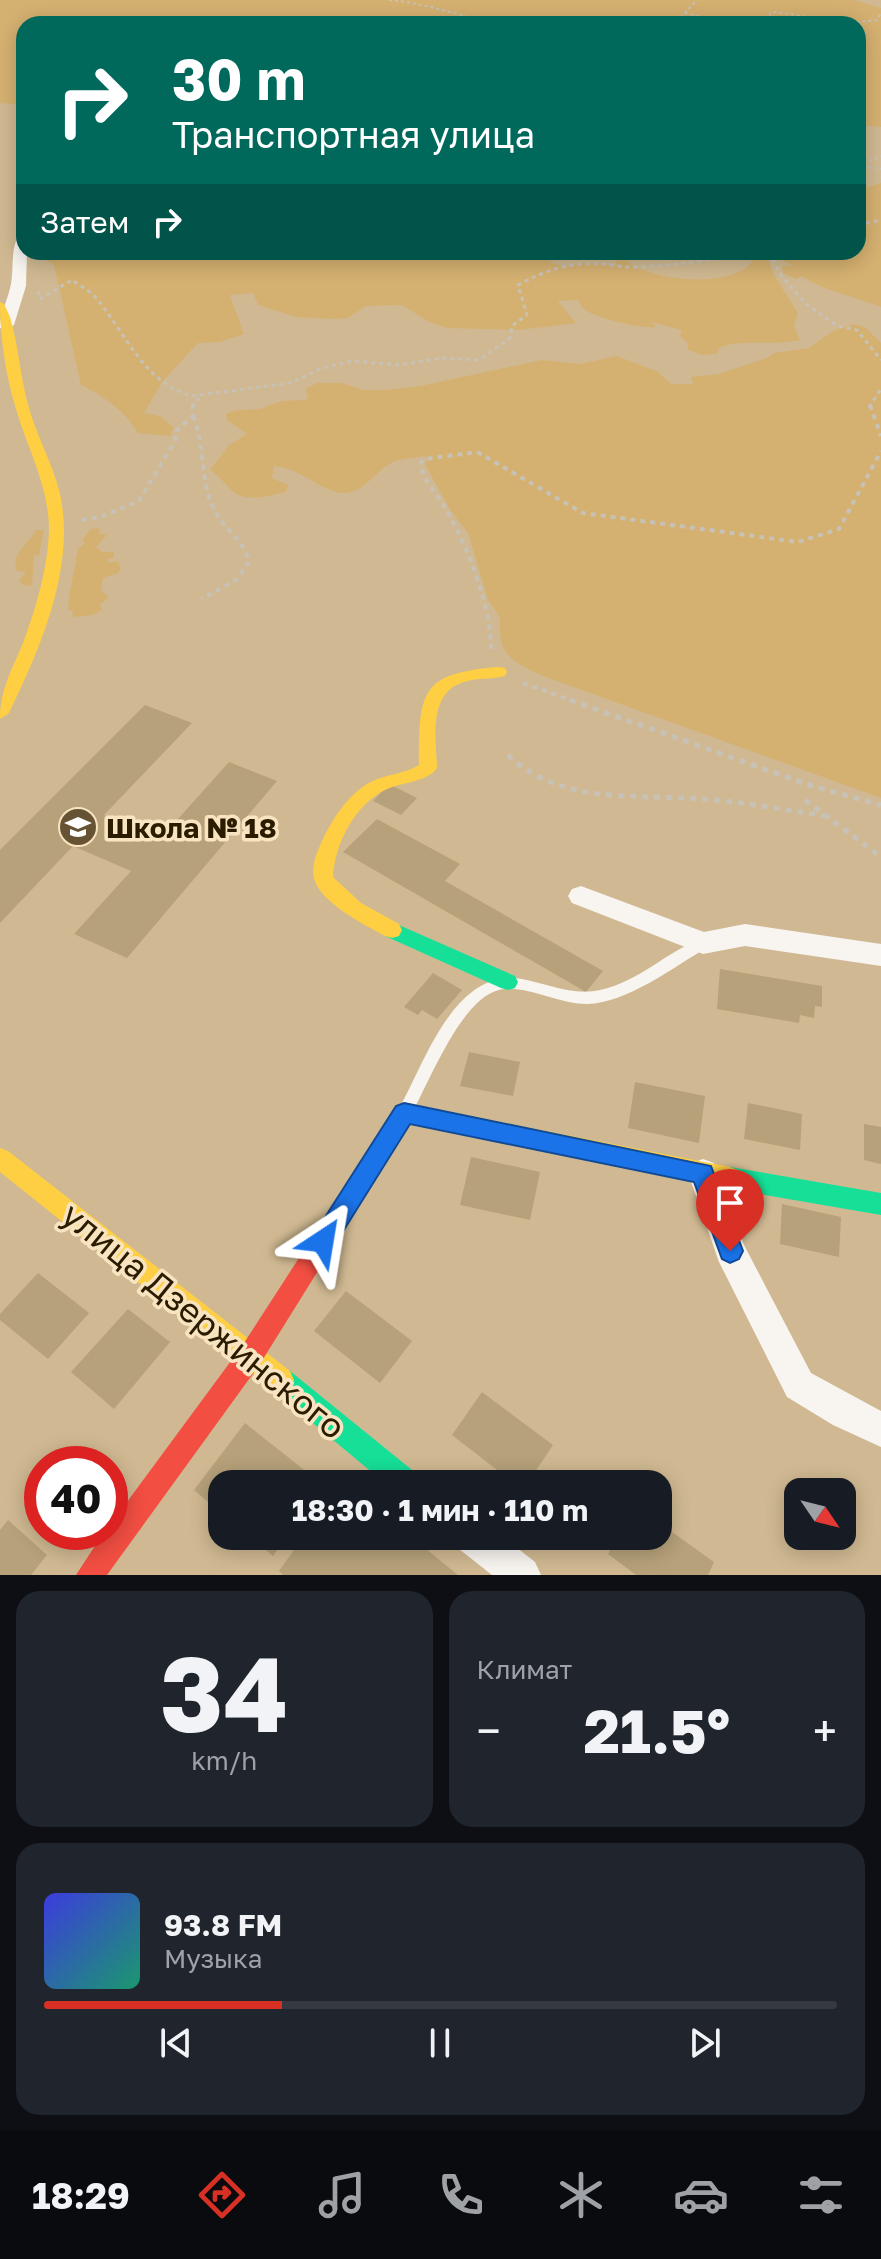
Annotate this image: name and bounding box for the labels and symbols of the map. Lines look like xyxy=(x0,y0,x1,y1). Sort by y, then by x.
school or university icon: Школа № 18 xyxy=(57,806,99,848)
place label: Школа № 18 xyxy=(106,811,277,844)
pin xyxy=(696,1169,764,1251)
street label: улица Дзержинского xyxy=(54,1194,354,1446)
position arrow xyxy=(281,1199,365,1283)
speed limit sign: 40 xyxy=(24,1446,128,1550)
north arrow xyxy=(784,1478,856,1550)

